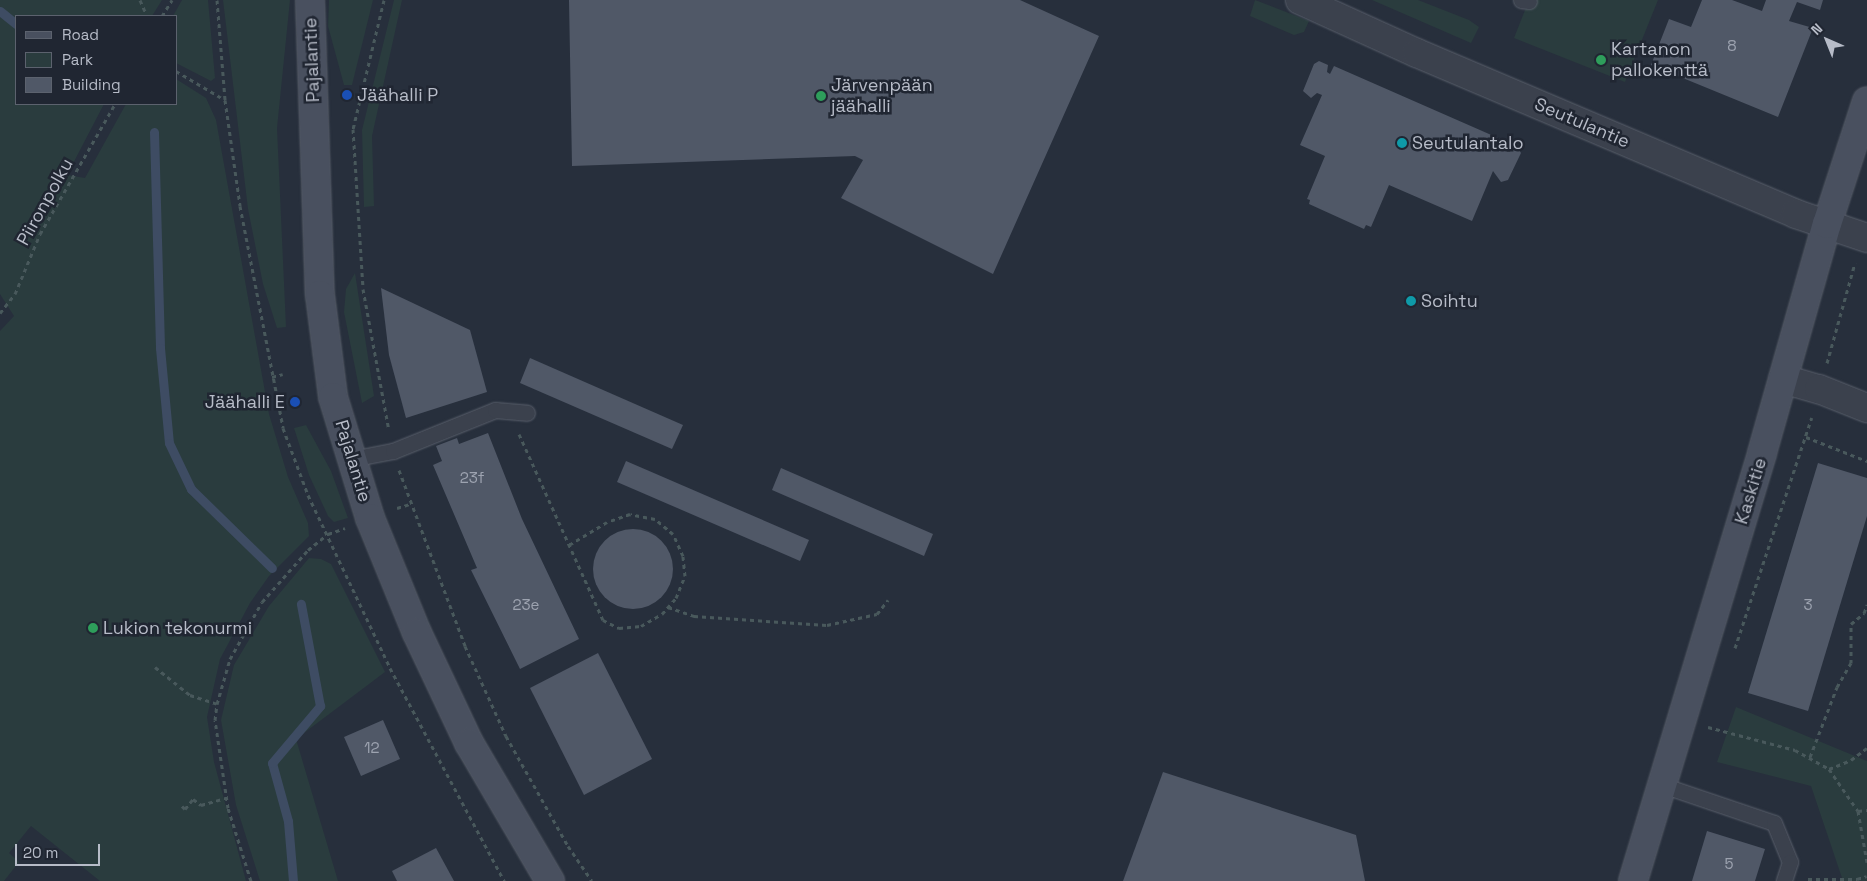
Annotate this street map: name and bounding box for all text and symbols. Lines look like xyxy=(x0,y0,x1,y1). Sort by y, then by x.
legend xyxy=(15,15,178,105)
north arrow xyxy=(1802,15,1852,65)
street label: Pajalantie xyxy=(300,17,324,103)
text: N xyxy=(1807,19,1826,39)
text: Road xyxy=(62,25,99,44)
house number: 8 xyxy=(1727,37,1737,55)
place label: Kartanon pallokenttä xyxy=(1611,39,1708,82)
text: Park xyxy=(62,50,93,69)
marker: Kartanon pallokenttä xyxy=(1595,54,1607,66)
text: Building xyxy=(62,75,121,94)
place label: Järvenpään jäähalli xyxy=(831,75,933,118)
place label: Jäähalli P xyxy=(357,84,438,106)
marker: Jäähalli P xyxy=(341,89,353,101)
marker: Järvenpään jäähalli xyxy=(815,90,827,102)
street label: Seutulantie xyxy=(1531,93,1633,153)
place label: Seutulantalo xyxy=(1412,132,1524,154)
marker: Seutulantalo xyxy=(1396,137,1408,149)
street label: Piironpolku xyxy=(12,155,78,249)
place label: Soihtu xyxy=(1421,290,1478,312)
marker: Soihtu xyxy=(1405,295,1417,307)
place label: Jäähalli E xyxy=(205,391,285,413)
marker: Jäähalli E xyxy=(289,396,301,408)
street label: Pajalantie xyxy=(330,417,376,505)
street label: Kaskitie xyxy=(1731,455,1771,527)
house number: 23f xyxy=(460,469,484,487)
house number: 23e xyxy=(513,596,539,614)
house number: 3 xyxy=(1803,596,1813,614)
place label: Lukion tekonurmi xyxy=(103,617,252,639)
marker: Lukion tekonurmi xyxy=(87,622,99,634)
house number: 12 xyxy=(364,739,380,757)
scale bar xyxy=(18,834,102,866)
text: 20 m xyxy=(23,843,58,862)
house number: 5 xyxy=(1725,855,1733,873)

